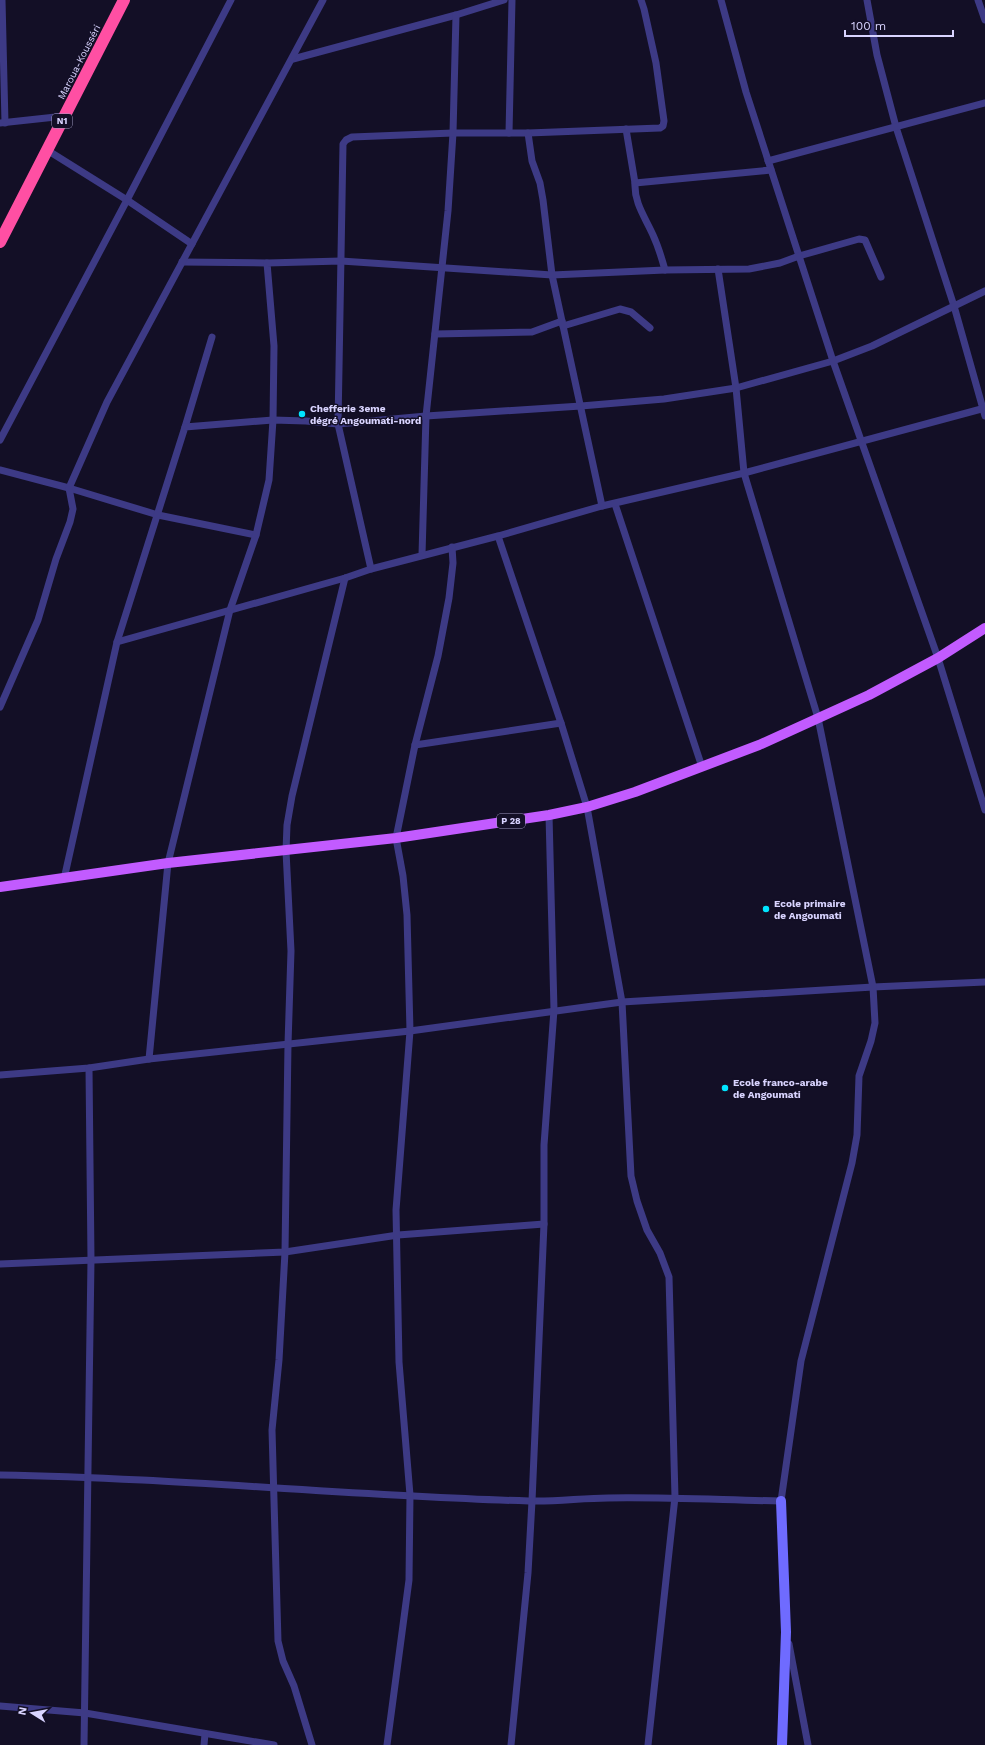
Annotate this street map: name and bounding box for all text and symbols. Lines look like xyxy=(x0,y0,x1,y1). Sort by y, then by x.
scale bar xyxy=(845,12,953,38)
text: 100 m xyxy=(851,19,886,33)
street label: Maroua-Kousséri xyxy=(55,23,103,101)
road number: N1 xyxy=(52,114,72,128)
place label: Chefferie 3eme dégré Angoumati-nord xyxy=(310,403,421,426)
marker: Chefferie 3eme dégré Angoumati-nord xyxy=(297,409,307,419)
road number: P 28 xyxy=(497,814,525,828)
place label: Ecole primaire de Angoumati xyxy=(774,898,846,921)
marker: Ecole primaire de Angoumati xyxy=(761,904,771,914)
place label: Ecole franco-arabe de Angoumati xyxy=(733,1077,828,1100)
marker: Ecole franco-arabe de Angoumati xyxy=(720,1083,730,1093)
north arrow xyxy=(12,1693,52,1733)
text: N xyxy=(16,1706,30,1716)

